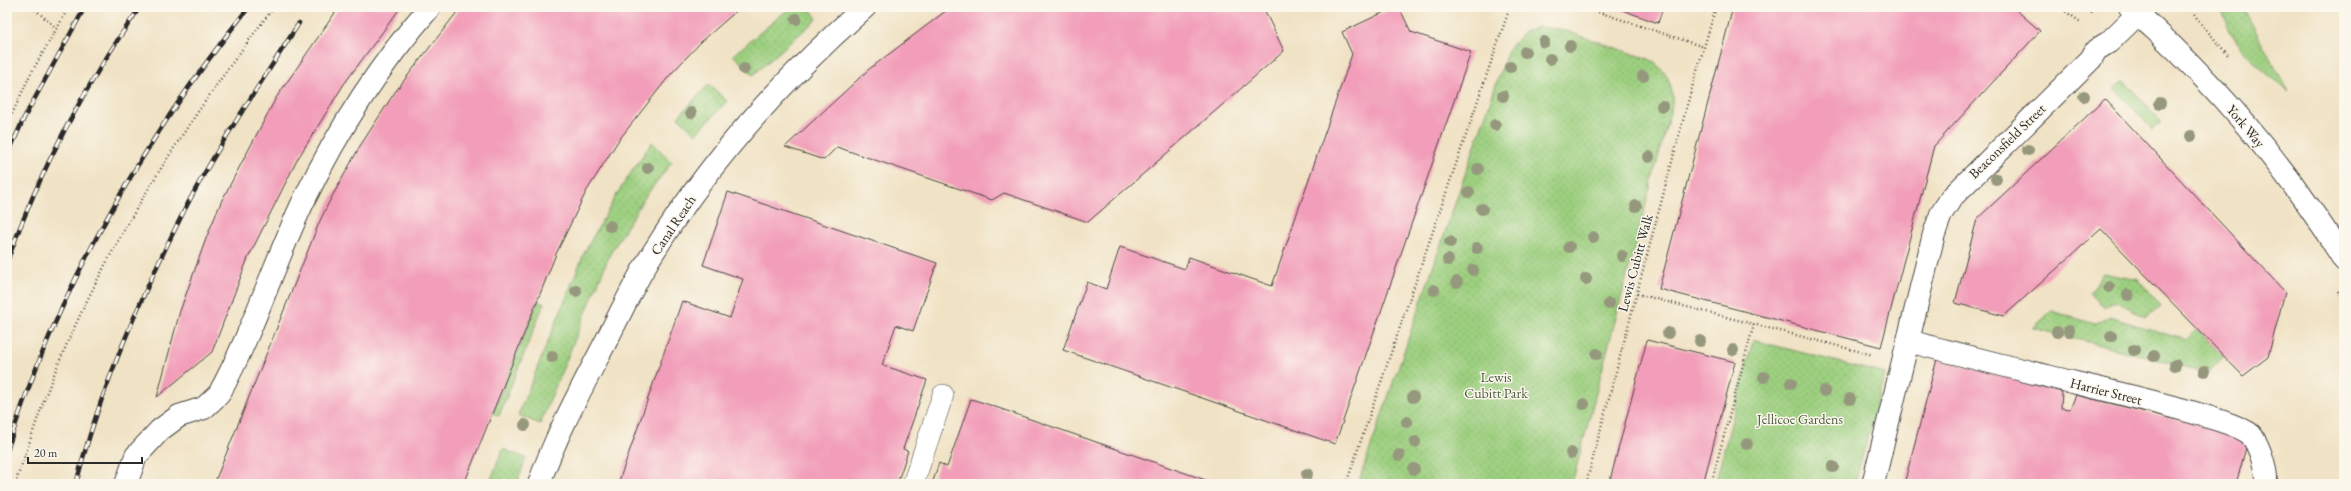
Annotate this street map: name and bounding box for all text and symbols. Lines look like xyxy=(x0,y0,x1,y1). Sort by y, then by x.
street label: Beaconsfield Street xyxy=(1965,99,2050,182)
street label: York Way xyxy=(2223,101,2270,152)
street label: Canal Reach xyxy=(646,192,700,258)
street label: Lewis Cubitt Walk xyxy=(1613,212,1657,314)
park label: Lewis Cubitt Park xyxy=(1464,368,1528,402)
street label: Harrier Street xyxy=(2068,373,2144,409)
park label: Jellicoe Gardens xyxy=(1756,410,1843,428)
scale bar xyxy=(28,439,142,465)
text: 20 m xyxy=(34,445,58,461)

